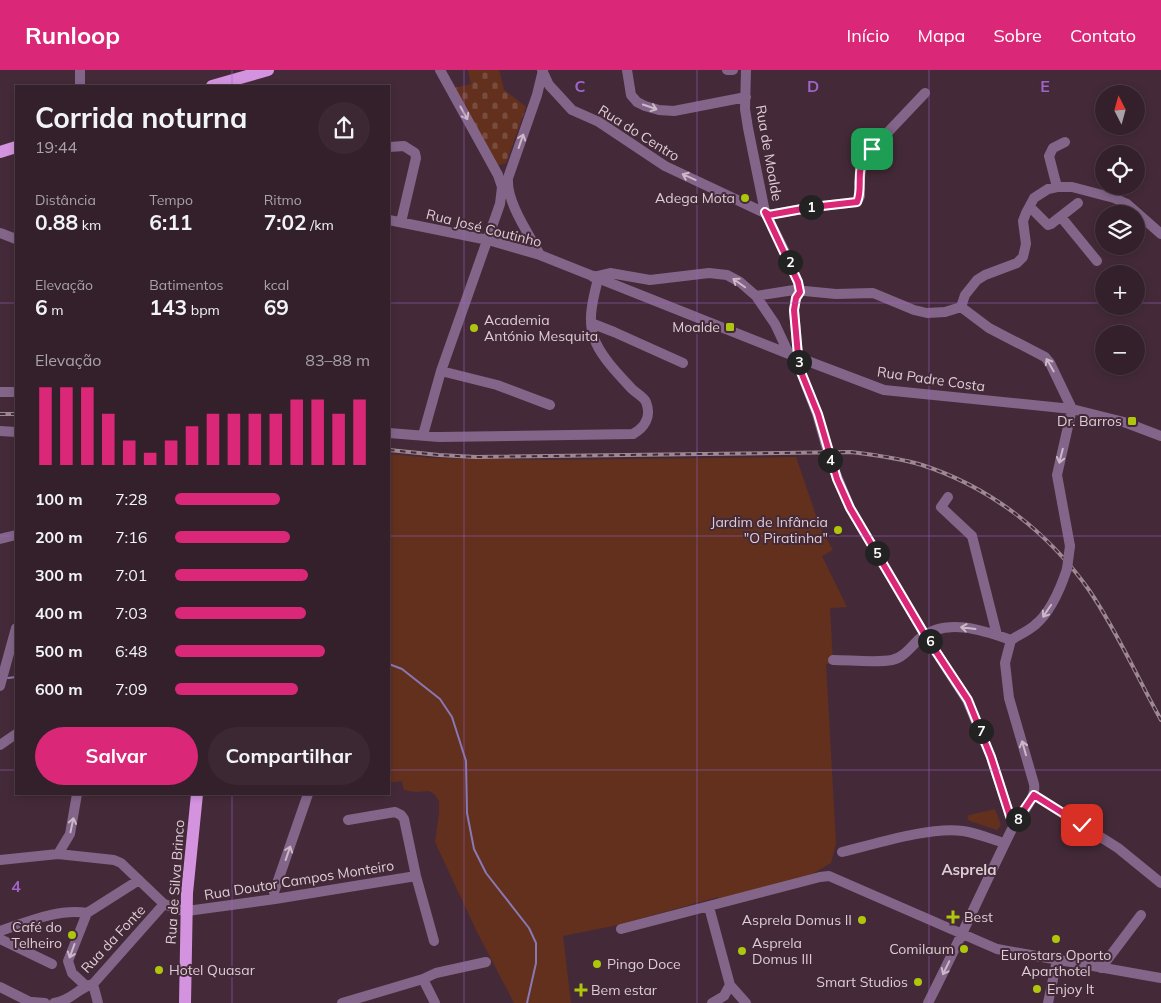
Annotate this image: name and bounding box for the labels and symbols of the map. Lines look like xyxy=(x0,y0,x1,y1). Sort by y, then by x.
text: C xyxy=(575,76,586,96)
text: D xyxy=(807,76,819,96)
text: E xyxy=(1040,76,1050,96)
north arrow xyxy=(1095,85,1145,135)
street label: Rua do Centro xyxy=(595,101,683,165)
one-way arrow xyxy=(642,103,657,112)
street label: Rua de Moalde xyxy=(752,104,786,202)
one-way arrow xyxy=(459,105,469,120)
pin xyxy=(851,128,893,170)
one-way arrow xyxy=(517,134,526,149)
one-way arrow xyxy=(682,172,697,182)
place label: Adega Mota xyxy=(655,189,735,207)
marker: Adega Mota xyxy=(739,192,751,204)
pin: 1 xyxy=(798,194,824,220)
street label: Rua José Coutinho xyxy=(424,205,544,251)
pin: 2 xyxy=(778,250,802,274)
one-way arrow xyxy=(732,278,746,288)
place label: Academia António Mesquita xyxy=(484,311,598,345)
place label: Moalde xyxy=(672,318,720,336)
marker: Moalde xyxy=(724,321,736,333)
marker: Academia António Mesquita xyxy=(468,322,480,334)
pin: 3 xyxy=(786,350,812,374)
one-way arrow xyxy=(1045,359,1055,373)
street label: Rua Padre Costa xyxy=(876,363,986,395)
place label: Dr. Barros xyxy=(1057,412,1122,430)
marker: Dr. Barros xyxy=(1126,415,1138,427)
pin: 4 xyxy=(818,448,842,472)
one-way arrow xyxy=(1056,448,1065,464)
place label: Jardim de Infância "O Piratinha" xyxy=(711,513,828,547)
marker: Jardim de Infância "O Piratinha" xyxy=(832,524,844,536)
pin: 5 xyxy=(864,540,890,566)
one-way arrow xyxy=(1042,603,1052,617)
one-way arrow xyxy=(961,623,977,633)
pin: 6 xyxy=(918,628,942,654)
pin: 7 xyxy=(968,718,994,744)
one-way arrow xyxy=(1018,740,1028,756)
pin xyxy=(1061,804,1103,846)
pin: 8 xyxy=(1006,806,1030,832)
one-way arrow xyxy=(67,817,77,833)
street label: Rua de Silva Brinco xyxy=(162,819,188,945)
one-way arrow xyxy=(284,845,293,861)
street label: Rua Doutor Campos Monteiro xyxy=(203,856,395,904)
district label: Asprela xyxy=(941,860,997,879)
text: 4 xyxy=(11,876,21,896)
street label: Rua da Fonte xyxy=(77,901,149,977)
place label: Best xyxy=(964,908,993,926)
marker: Best xyxy=(946,910,960,924)
place label: Asprela Domus II xyxy=(742,911,852,929)
marker: Asprela Domus II xyxy=(856,914,868,926)
place label: Café do Telheiro xyxy=(12,918,62,952)
marker: Café do Telheiro xyxy=(66,929,78,941)
marker: Eurostars Oporto Aparthotel xyxy=(1050,933,1062,945)
place label: Asprela Domus III xyxy=(752,934,812,968)
place label: Comilaum xyxy=(889,940,954,958)
one-way arrow xyxy=(67,943,76,959)
marker: Comilaum xyxy=(958,943,970,955)
marker: Asprela Domus III xyxy=(736,945,748,957)
place label: Eurostars Oporto Aparthotel xyxy=(1001,946,1111,980)
place label: Pingo Doce xyxy=(607,955,681,973)
marker: Pingo Doce xyxy=(591,958,603,970)
one-way arrow xyxy=(940,960,950,975)
place label: Hotel Quasar xyxy=(169,961,256,979)
marker: Hotel Quasar xyxy=(153,964,165,976)
place label: Smart Studios xyxy=(816,973,908,991)
marker: Smart Studios xyxy=(912,976,924,988)
place label: Enjoy It xyxy=(1047,980,1094,998)
place label: Bem estar xyxy=(591,981,658,999)
marker: Enjoy It xyxy=(1031,983,1043,995)
marker: Bem estar xyxy=(575,984,587,996)

